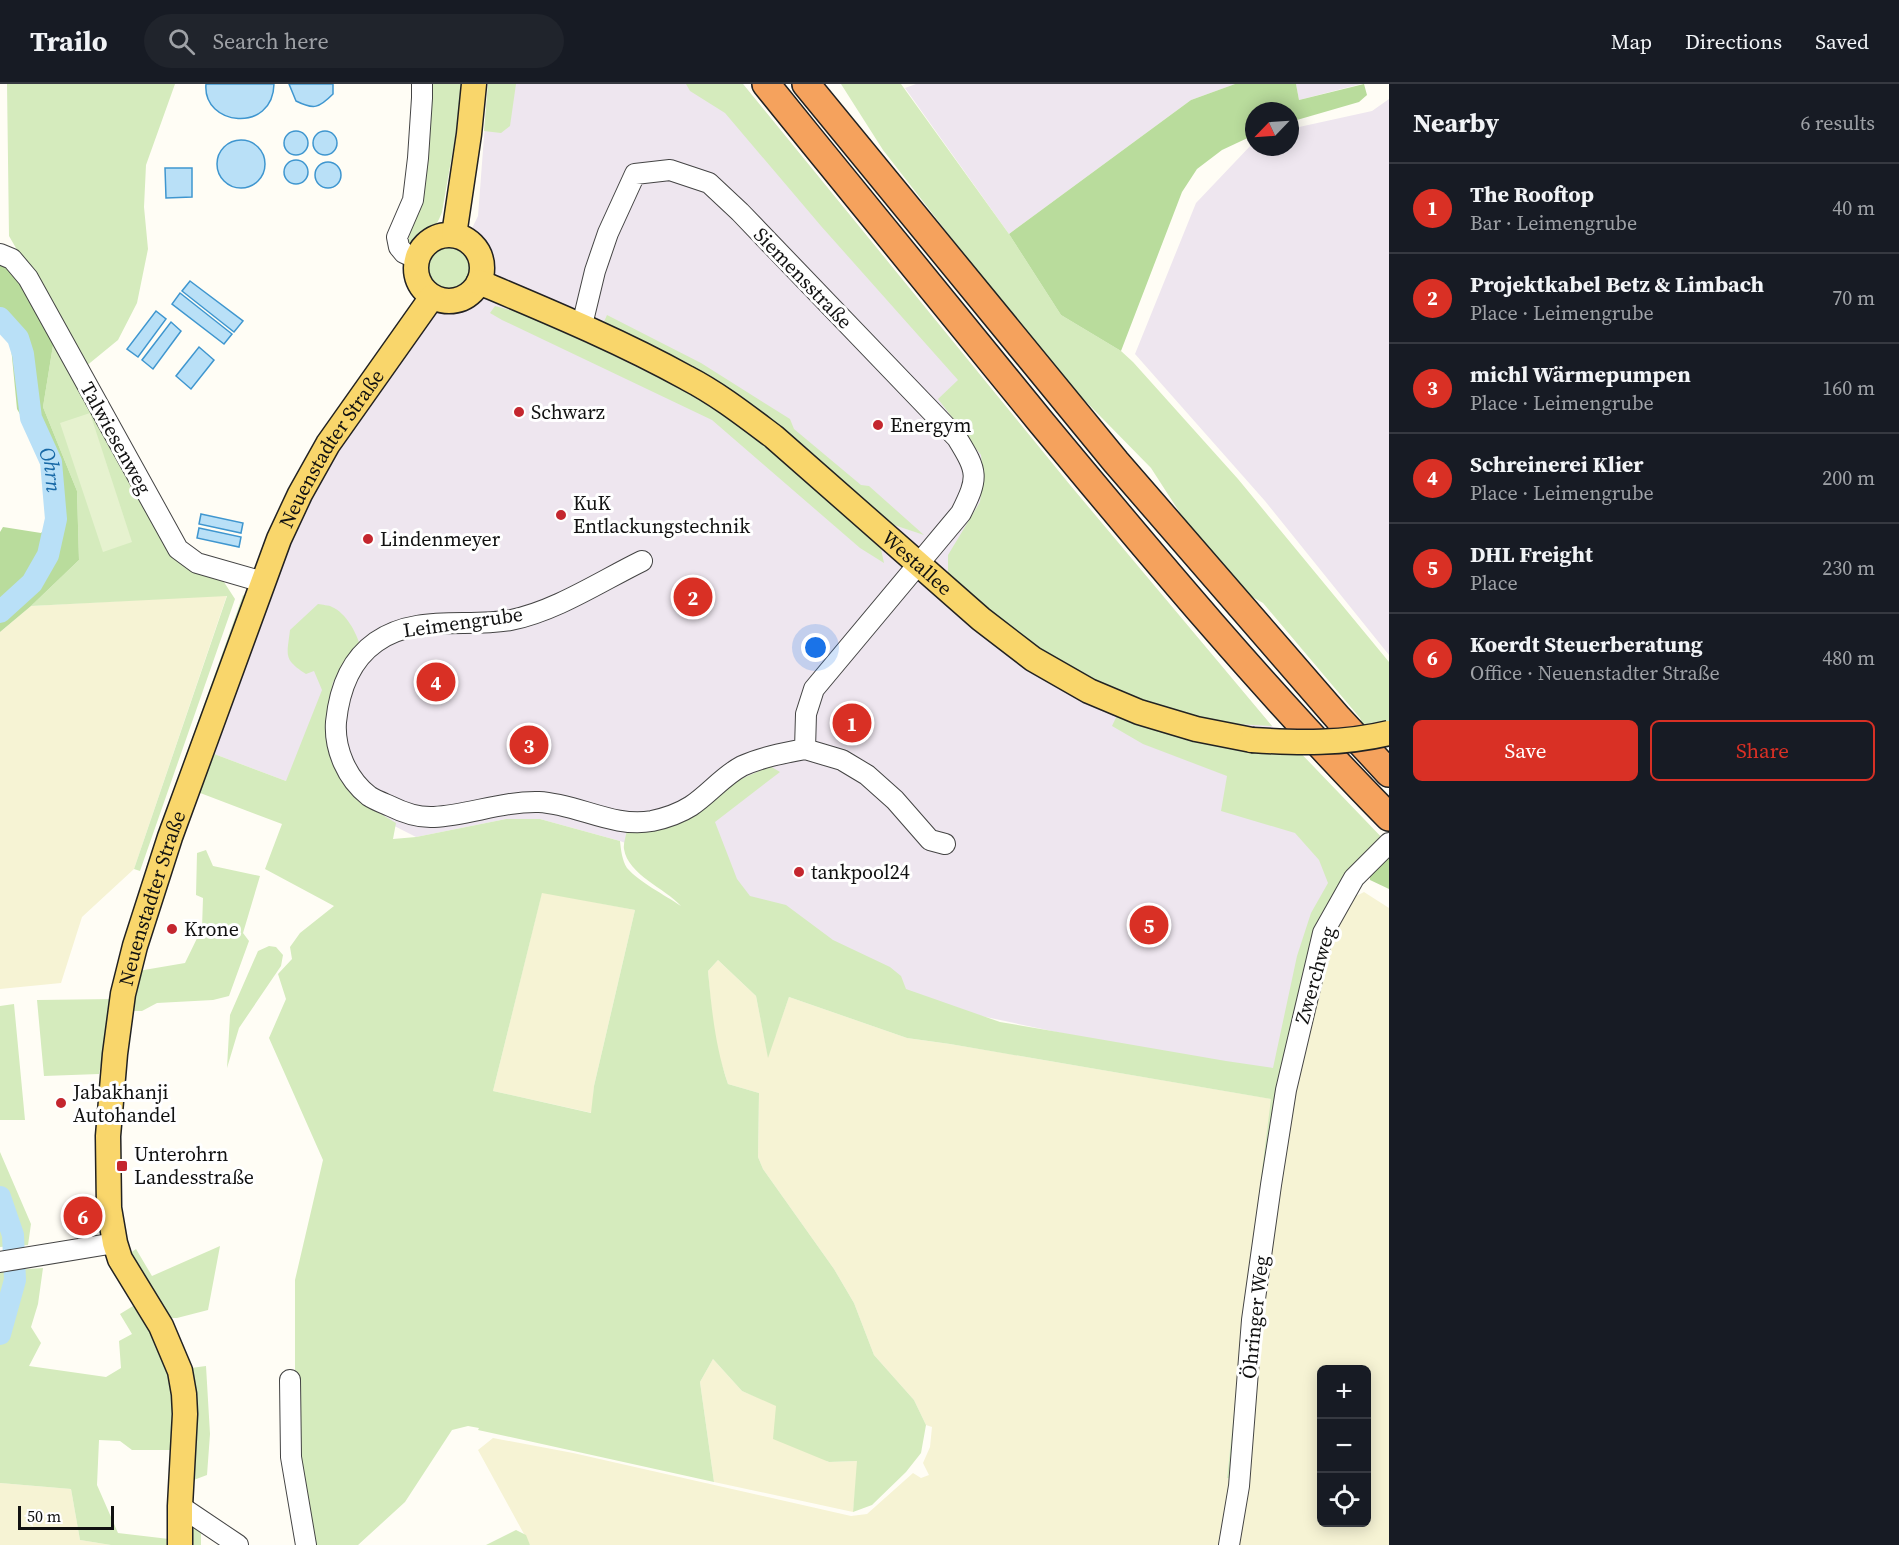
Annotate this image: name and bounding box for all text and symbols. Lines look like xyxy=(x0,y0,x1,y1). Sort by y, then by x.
search box xyxy=(144,14,564,68)
text: Trailo xyxy=(30,22,108,60)
icon: search xyxy=(165,25,198,58)
text: Search here xyxy=(213,26,329,56)
text: Map xyxy=(1611,27,1652,56)
text: Directions xyxy=(1685,27,1782,56)
text: Saved xyxy=(1815,27,1869,56)
north arrow xyxy=(1245,102,1299,156)
text: Nearby xyxy=(1413,105,1499,141)
text: 6 results xyxy=(1800,109,1875,137)
text: The Rooftop xyxy=(1470,179,1594,209)
text: 1 xyxy=(1427,194,1438,222)
text: 40 m xyxy=(1832,194,1875,222)
text: Bar · Leimengrube xyxy=(1470,209,1637,237)
street label: Siemensstraße xyxy=(747,221,859,335)
text: Projektkabel Betz & Limbach xyxy=(1470,269,1764,299)
text: 2 xyxy=(1427,284,1438,312)
text: 70 m xyxy=(1832,284,1875,312)
text: Place · Leimengrube xyxy=(1470,299,1654,327)
text: michl Wärmepumpen xyxy=(1470,359,1691,389)
street label: Neuenstadter Straße xyxy=(272,363,391,533)
text: 3 xyxy=(1427,374,1438,402)
text: 160 m xyxy=(1822,374,1875,402)
street label: Talwiesenweg xyxy=(74,377,158,499)
text: Place · Leimengrube xyxy=(1470,389,1654,417)
place label: Schwarz xyxy=(531,398,605,426)
marker: Schwarz xyxy=(512,405,526,419)
place label: Energym xyxy=(890,411,971,439)
marker: Energym xyxy=(871,418,885,432)
water label: Ohrn xyxy=(32,442,69,494)
text: Schreinerei Klier xyxy=(1470,449,1644,479)
text: 4 xyxy=(1427,464,1438,492)
text: 200 m xyxy=(1822,464,1875,492)
text: Place · Leimengrube xyxy=(1470,479,1654,507)
place label: KuK Entlackungstechnik xyxy=(573,489,750,540)
marker: KuK Entlackungstechnik xyxy=(554,508,568,522)
street label: Westallee xyxy=(876,524,959,602)
place label: Lindenmeyer xyxy=(380,525,501,553)
marker: Lindenmeyer xyxy=(361,532,375,546)
text: DHL Freight xyxy=(1470,539,1593,569)
text: 5 xyxy=(1427,554,1438,582)
text: 230 m xyxy=(1822,554,1875,582)
text: Place xyxy=(1470,569,1518,597)
pin: 2 xyxy=(674,574,712,620)
street label: Leimengrube xyxy=(401,600,525,644)
text: Koerdt Steuerberatung xyxy=(1470,629,1703,659)
your location xyxy=(801,633,830,662)
text: 6 xyxy=(1427,644,1438,672)
text: 480 m xyxy=(1822,644,1875,672)
text: Office · Neuenstadter Straße xyxy=(1470,659,1720,687)
pin: 4 xyxy=(416,660,456,704)
pin: 1 xyxy=(832,700,872,746)
button: Save xyxy=(1413,720,1638,781)
button: Share xyxy=(1650,720,1875,781)
pin: 3 xyxy=(510,722,548,768)
street label: Neuenstadter Straße xyxy=(112,807,192,989)
place label: tankpool24 xyxy=(811,858,910,886)
marker: tankpool24 xyxy=(792,865,806,879)
pin: 5 xyxy=(1130,902,1168,948)
place label: Krone xyxy=(184,915,239,943)
marker: Krone xyxy=(165,922,179,936)
street label: Zwerchweg xyxy=(1288,923,1342,1027)
place label: Jabakhanji Autohandel xyxy=(72,1078,176,1129)
marker: Jabakhanji Autohandel xyxy=(54,1096,68,1110)
place label: Unterohrn Landesstraße xyxy=(134,1140,254,1191)
marker: Unterohrn Landesstraße xyxy=(115,1159,129,1173)
pin: 6 xyxy=(64,1194,103,1238)
street label: Öhringer Weg xyxy=(1235,1254,1275,1380)
map controls xyxy=(1317,1365,1371,1527)
button: + xyxy=(1317,1365,1371,1419)
button: − xyxy=(1317,1419,1371,1473)
button: locate xyxy=(1317,1473,1371,1527)
scale bar xyxy=(18,1503,114,1530)
text: 50 m xyxy=(27,1505,61,1527)

